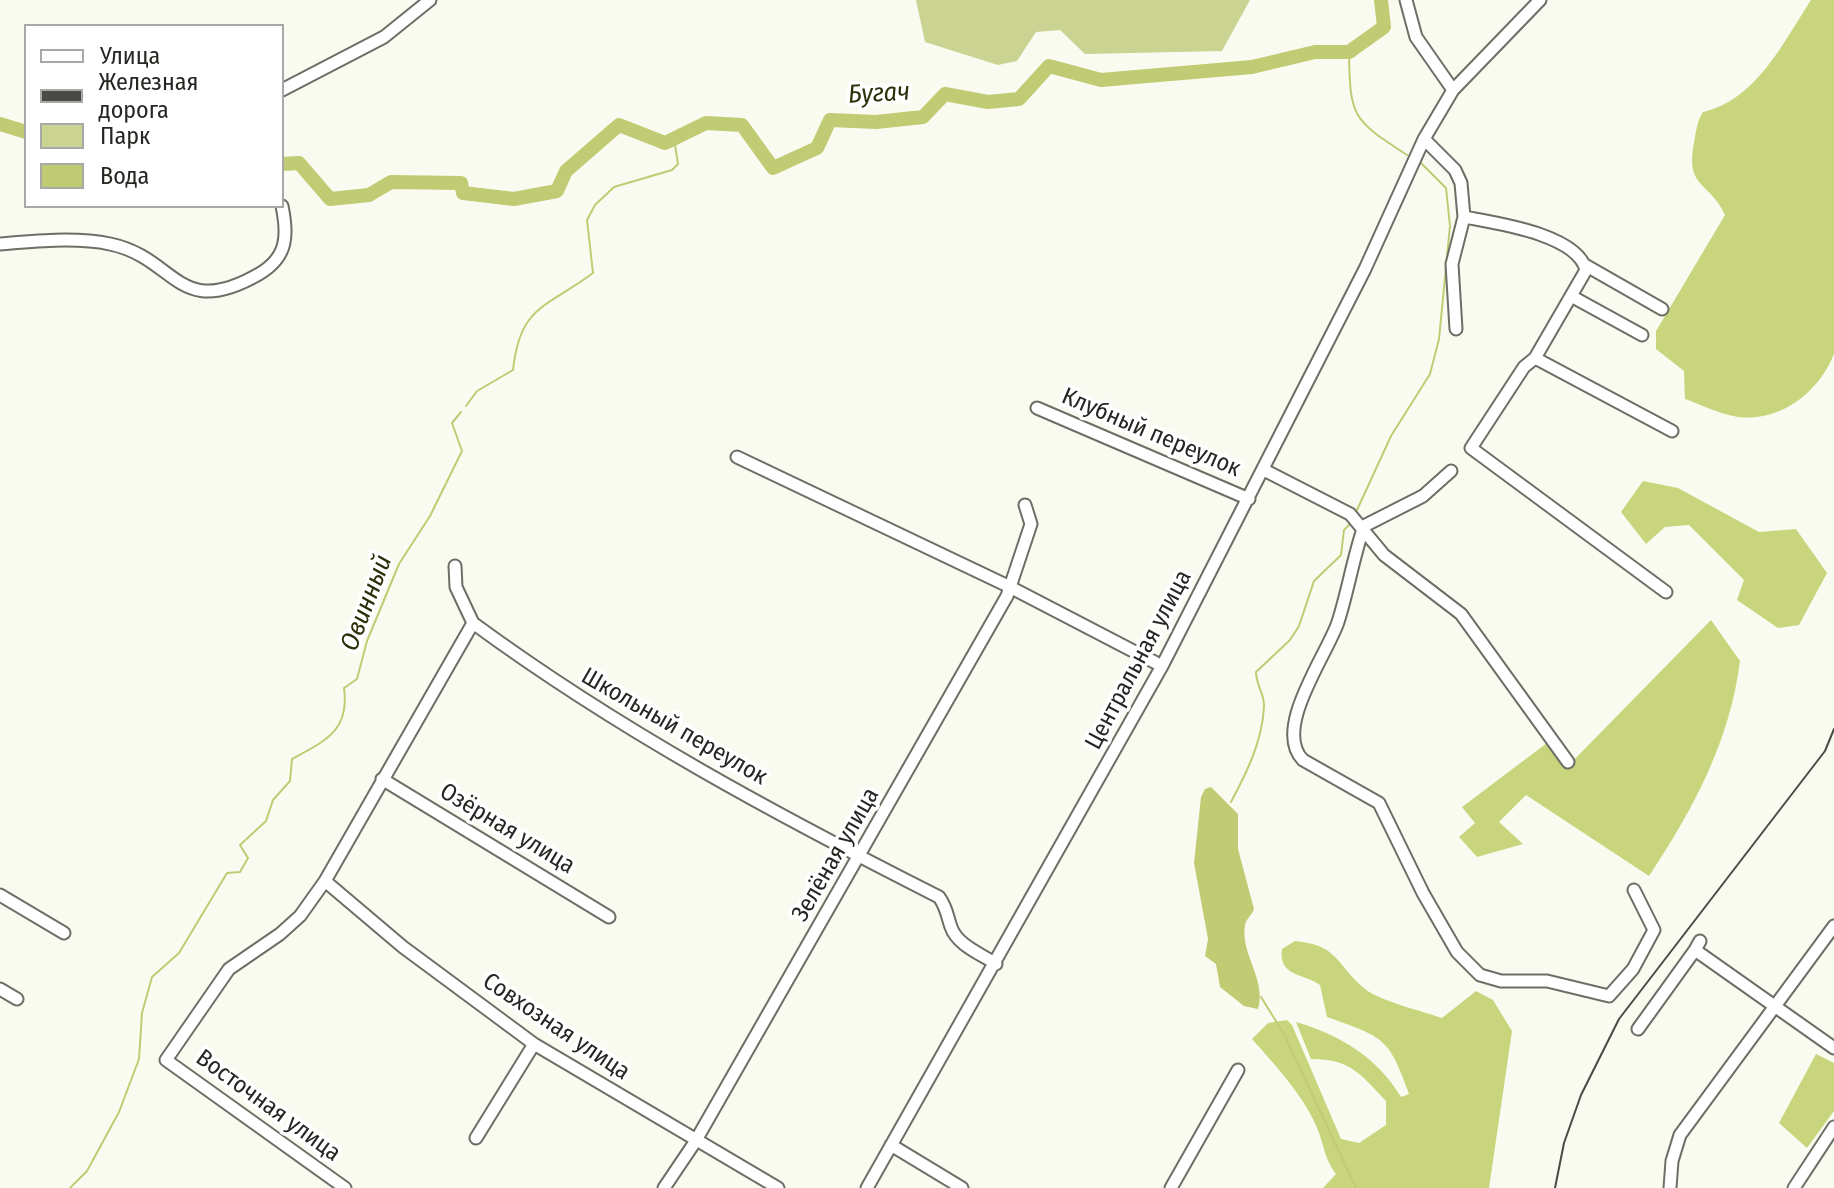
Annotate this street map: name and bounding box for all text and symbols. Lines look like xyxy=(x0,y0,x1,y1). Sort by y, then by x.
legend xyxy=(24,24,284,208)
text: Улица xyxy=(100,42,160,70)
text: Железная дорога xyxy=(99,68,198,124)
water label: Бугач xyxy=(847,77,911,111)
text: Парк xyxy=(100,122,150,150)
text: Вода xyxy=(100,162,149,190)
street label: Клубный переулок xyxy=(1057,382,1245,484)
water label: Овинный xyxy=(334,551,400,655)
street label: Центральная улица xyxy=(1080,565,1198,755)
street label: Школьный переулок xyxy=(576,662,772,792)
street label: Озёрная улица xyxy=(434,777,580,881)
street label: Зелёная улица xyxy=(786,783,886,927)
street label: Совхозная улица xyxy=(477,967,635,1087)
street label: Восточная улица xyxy=(190,1044,346,1168)

